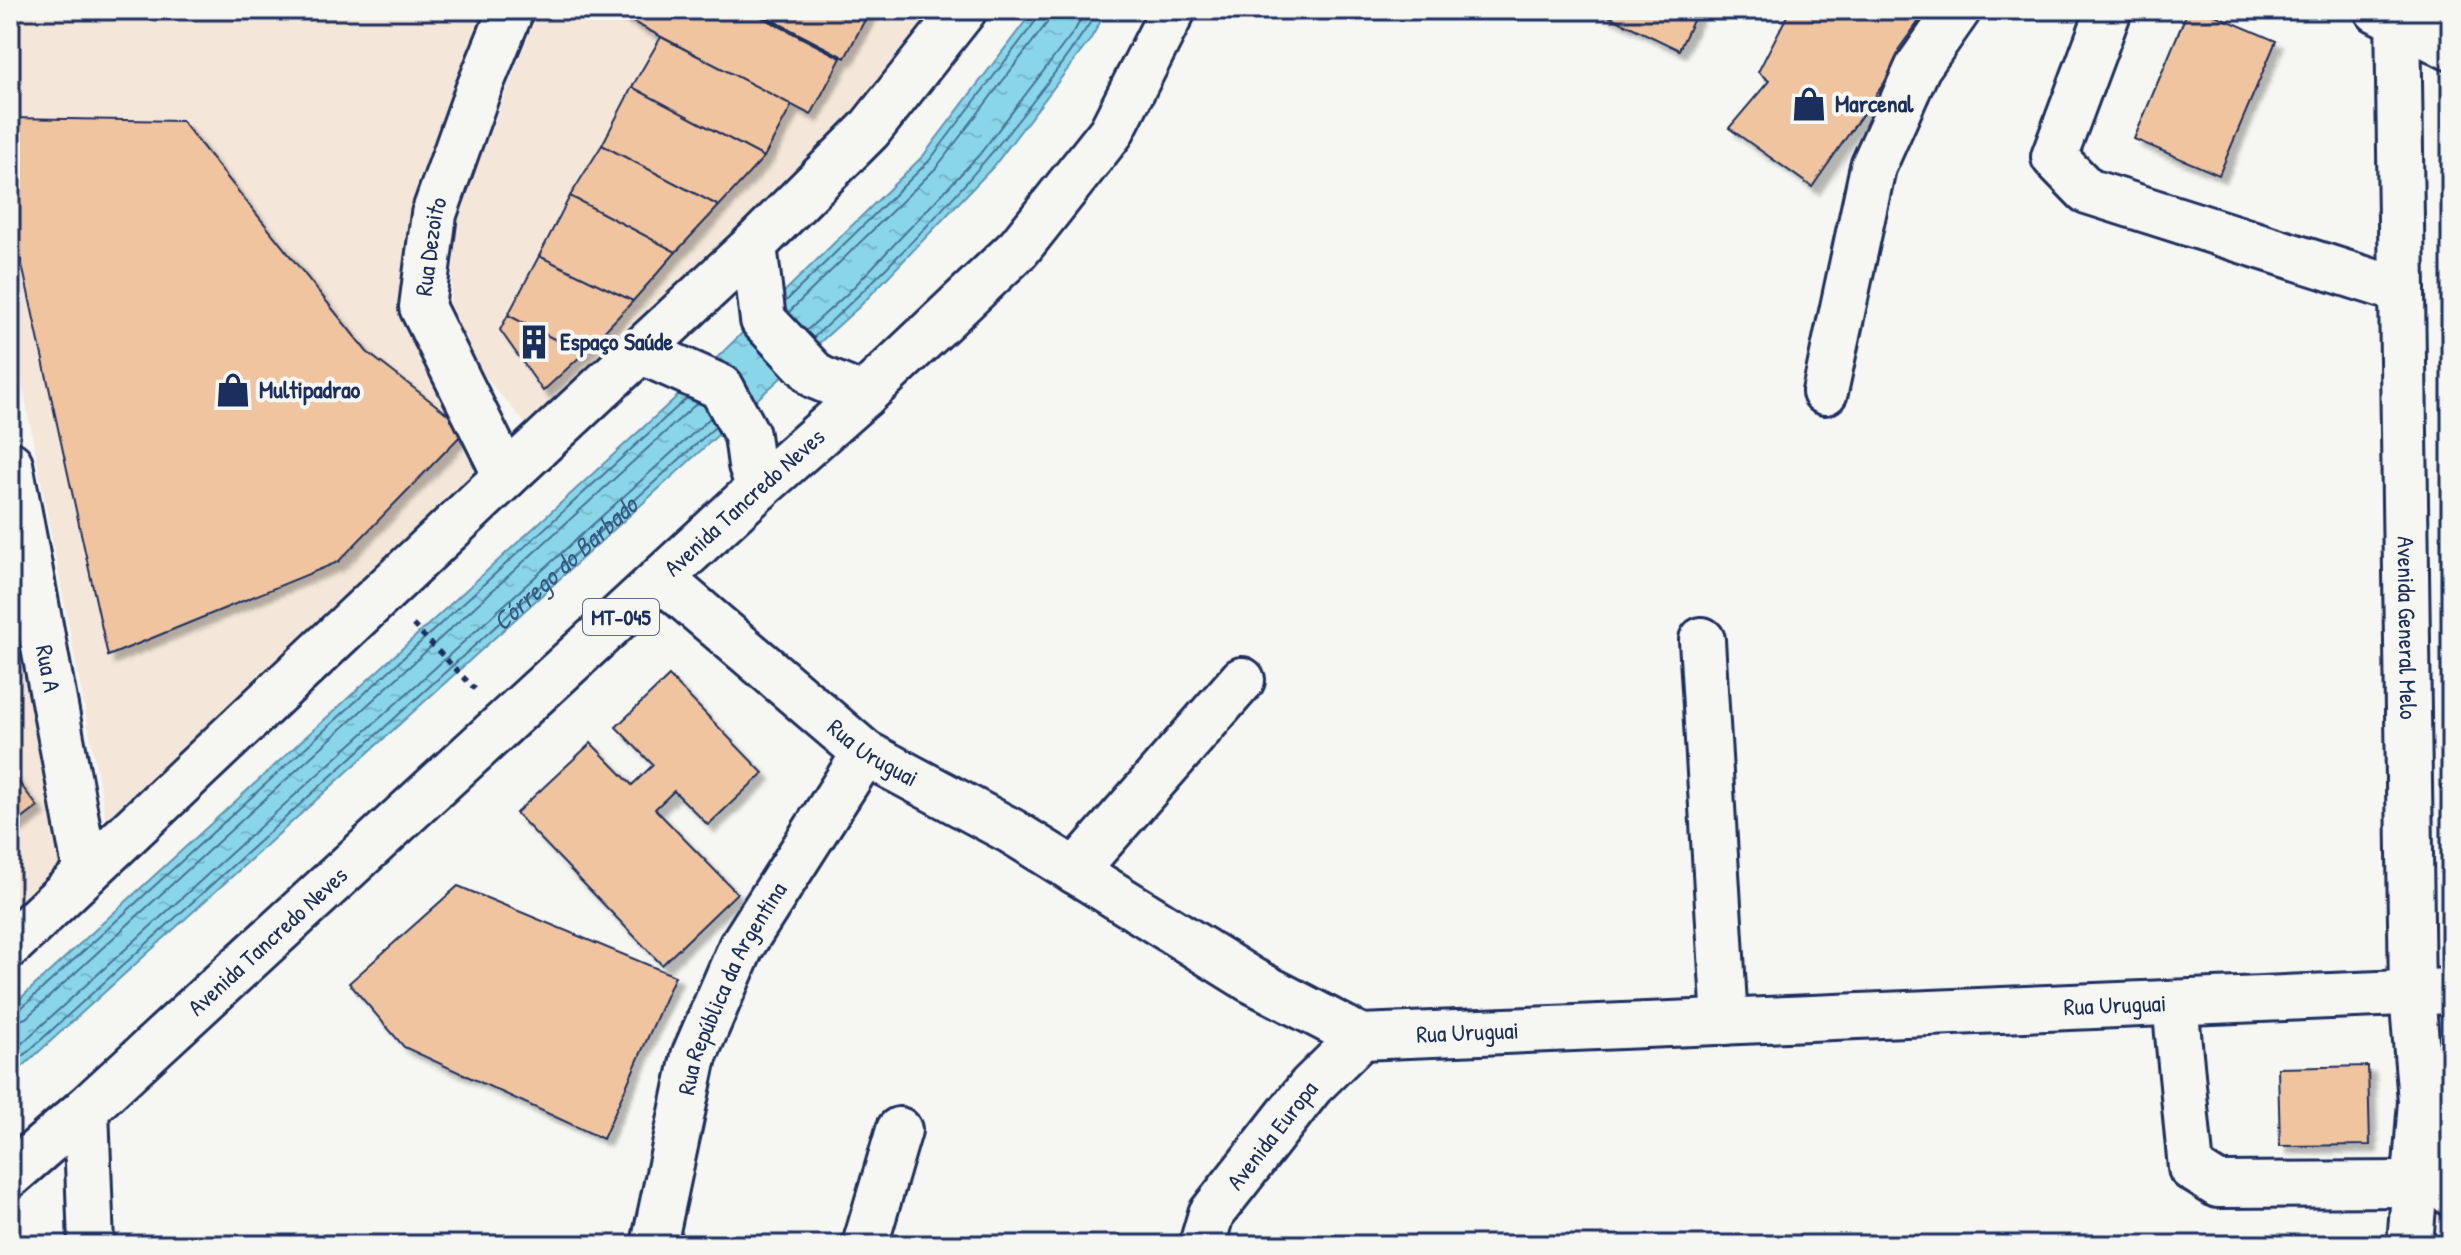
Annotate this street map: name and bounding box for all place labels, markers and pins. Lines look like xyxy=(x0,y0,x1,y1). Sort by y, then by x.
shop icon: Marcenal xyxy=(1790,85,1828,123)
place label: Marcenal xyxy=(1835,87,1914,119)
building icon: Espaço Saúde xyxy=(515,323,553,361)
place label: Espaço Saúde xyxy=(560,325,673,358)
shop icon: Multipadrao xyxy=(214,371,252,409)
place label: Multipadrao xyxy=(259,373,361,406)

